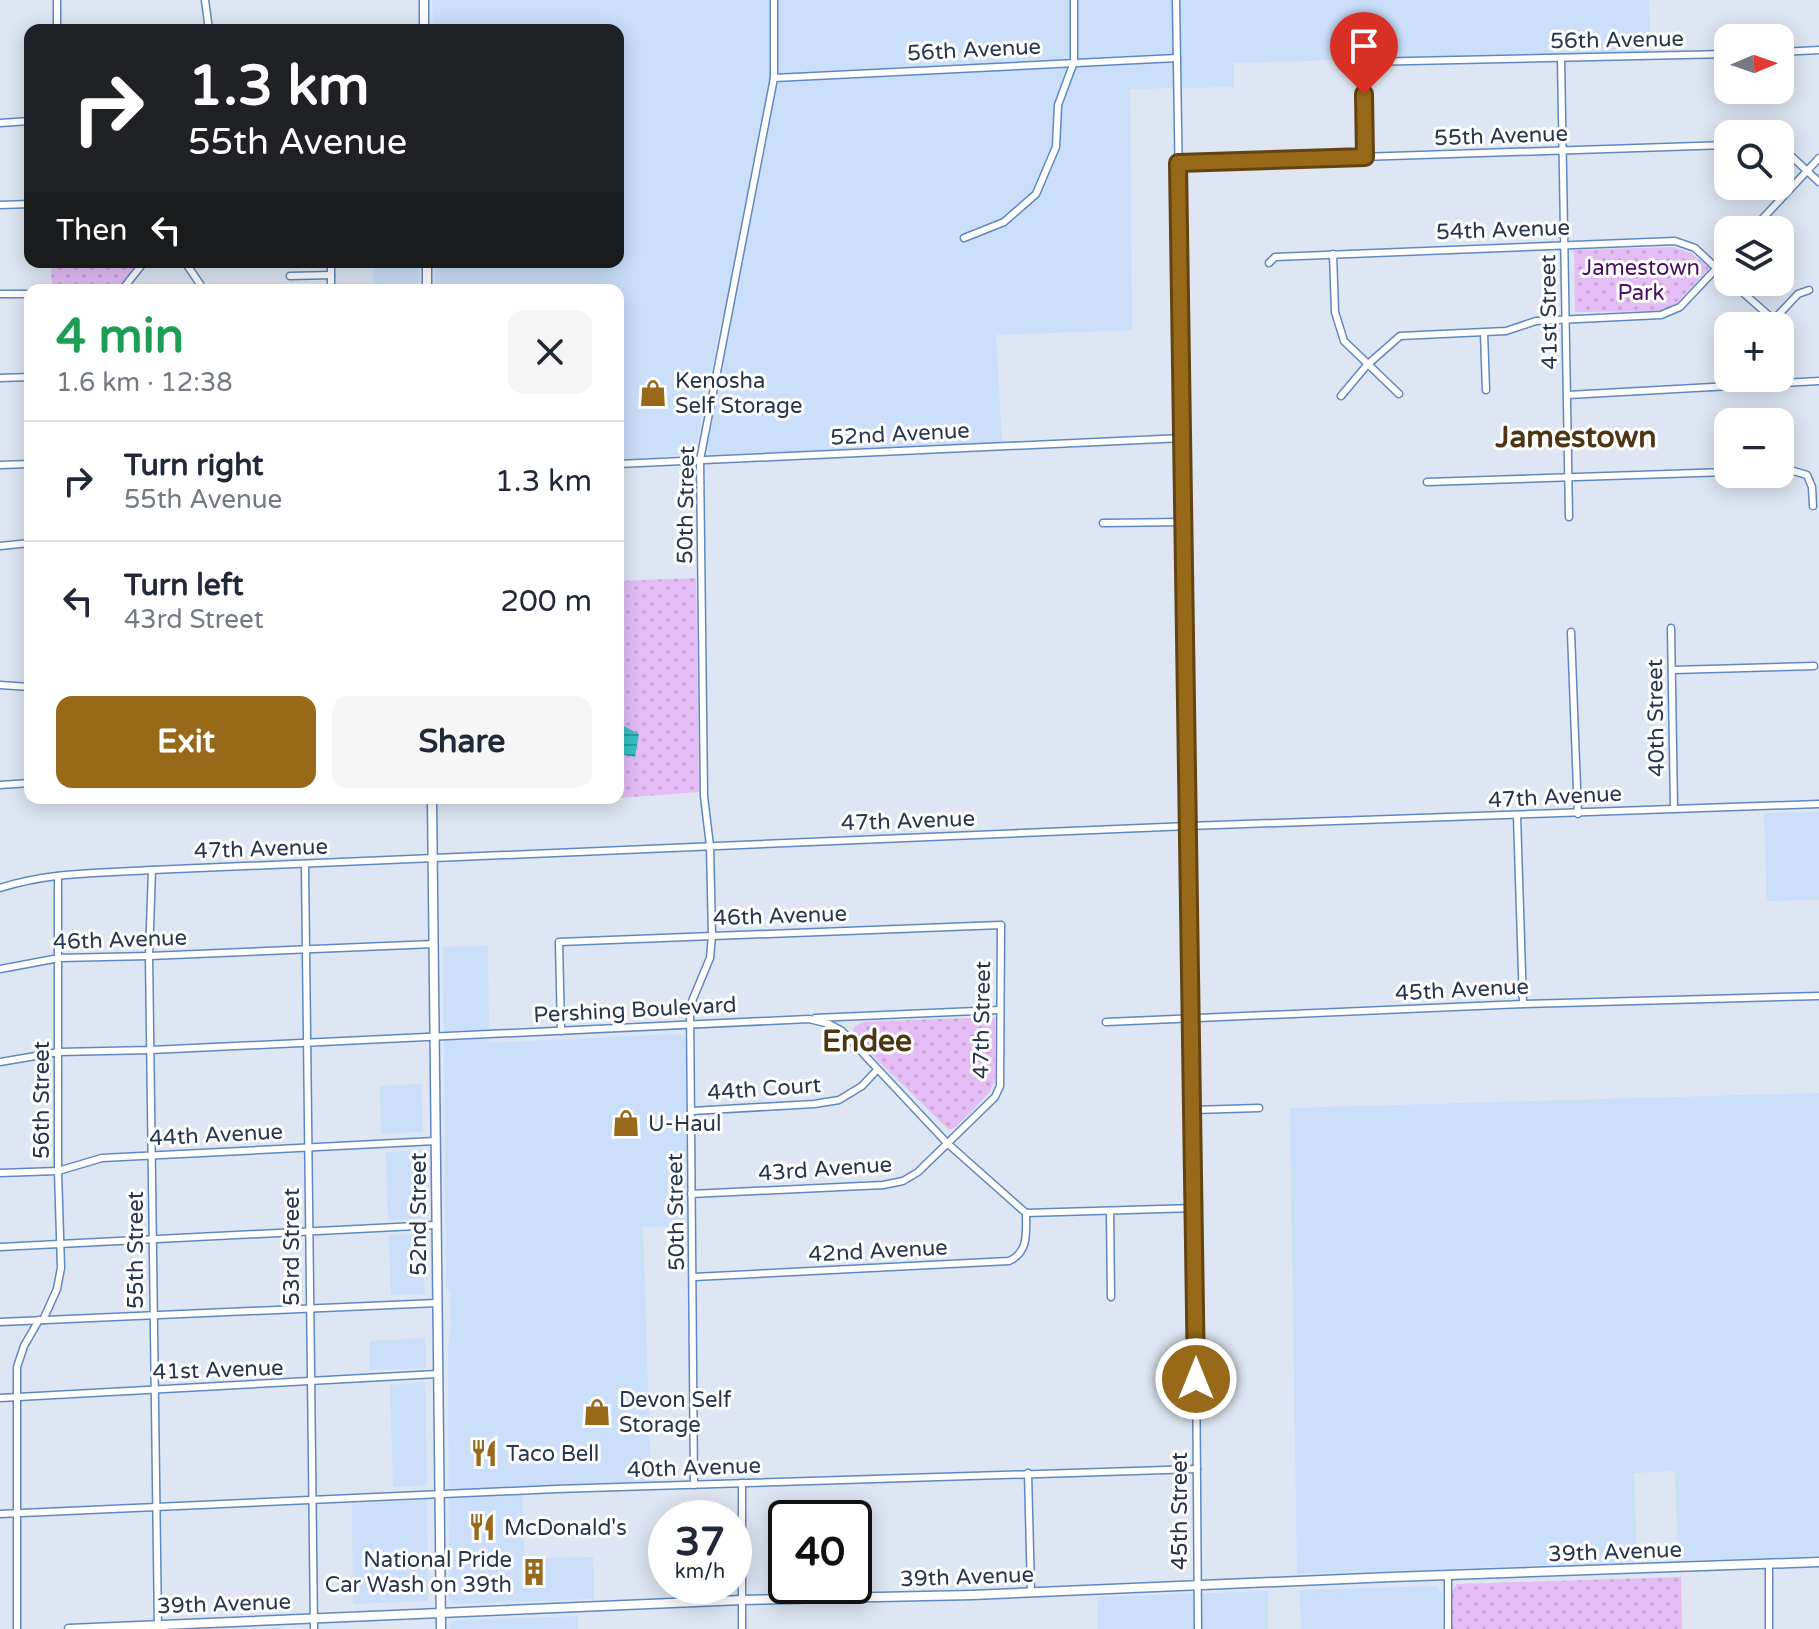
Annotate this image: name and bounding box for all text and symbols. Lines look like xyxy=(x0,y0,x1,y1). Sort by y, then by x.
pin xyxy=(1330,12,1398,94)
icon: arrive xyxy=(1342,24,1386,68)
north arrow xyxy=(1714,24,1794,104)
map controls xyxy=(1714,24,1794,488)
street label: 56th Avenue xyxy=(1550,26,1684,54)
street label: 56th Avenue xyxy=(907,34,1042,66)
text: 1.3 km xyxy=(188,53,369,120)
icon: right xyxy=(56,56,160,160)
button: search xyxy=(1714,120,1794,200)
text: 55th Avenue xyxy=(188,121,407,164)
street label: 55th Avenue xyxy=(1434,121,1568,151)
icon: left xyxy=(144,208,188,252)
text: Then xyxy=(56,212,128,249)
street label: 54th Avenue xyxy=(1436,215,1570,245)
button: layers xyxy=(1714,216,1794,296)
street label: 41st Street xyxy=(1535,254,1563,370)
park label: Jamestown Park xyxy=(1582,255,1700,306)
text: 4 min xyxy=(56,308,184,366)
button: close xyxy=(508,310,592,394)
button: + xyxy=(1714,312,1794,392)
text: 1.6 km · 12:38 xyxy=(56,367,233,398)
place label: Kenosha Self Storage xyxy=(675,368,802,419)
shop icon: Kenosha Self Storage xyxy=(638,378,668,408)
button: − xyxy=(1714,408,1794,488)
street label: 52nd Avenue xyxy=(830,417,970,451)
district label: Jamestown xyxy=(1495,419,1656,456)
street label: 50th Street xyxy=(672,446,700,564)
text: Turn right xyxy=(124,447,264,484)
icon: right xyxy=(56,459,100,503)
text: 1.3 km xyxy=(495,463,592,500)
text: 55th Avenue xyxy=(124,484,282,515)
text: Turn left xyxy=(124,567,243,604)
icon: left xyxy=(56,579,100,623)
text: 200 m xyxy=(500,583,592,620)
text: 43rd Street xyxy=(124,604,264,635)
street label: 40th Street xyxy=(1642,659,1670,777)
button: Exit xyxy=(56,696,316,788)
button: Share xyxy=(332,696,592,788)
street label: 47th Avenue xyxy=(1488,781,1623,813)
street label: 47th Avenue xyxy=(841,806,975,836)
street label: 47th Avenue xyxy=(194,834,328,864)
street label: 46th Avenue xyxy=(713,901,847,931)
street label: 46th Avenue xyxy=(53,925,187,955)
street label: 47th Street xyxy=(968,961,996,1079)
street label: 45th Avenue xyxy=(1395,974,1530,1006)
street label: Pershing Boulevard xyxy=(533,992,737,1028)
district label: Endee xyxy=(822,1023,912,1060)
street label: 56th Street xyxy=(29,1041,55,1159)
street label: 44th Court xyxy=(706,1072,822,1106)
shop icon: U-Haul xyxy=(611,1108,641,1138)
place label: U-Haul xyxy=(648,1111,721,1137)
street label: 44th Avenue xyxy=(149,1119,284,1151)
street label: 43rd Avenue xyxy=(757,1151,893,1187)
street label: 52nd Street xyxy=(406,1152,432,1276)
street label: 50th Street xyxy=(662,1153,690,1271)
street label: 53rd Street xyxy=(279,1188,305,1306)
street label: 55th Street xyxy=(123,1191,149,1309)
street label: 42nd Avenue xyxy=(808,1234,948,1268)
position arrow xyxy=(1154,1337,1238,1421)
street label: 41st Avenue xyxy=(152,1355,284,1385)
place label: Devon Self Storage xyxy=(619,1387,732,1438)
shop icon: Devon Self Storage xyxy=(582,1397,612,1427)
restaurant icon: Taco Bell xyxy=(469,1438,499,1468)
place label: Taco Bell xyxy=(506,1441,599,1467)
street label: 45th Street xyxy=(1167,1452,1193,1570)
street label: 40th Avenue xyxy=(627,1453,761,1483)
speed limit sign: 40 xyxy=(768,1500,872,1604)
restaurant icon: McDonald's xyxy=(467,1512,497,1542)
place label: McDonald's xyxy=(504,1515,627,1541)
text: 37 xyxy=(675,1518,725,1566)
street label: 39th Avenue xyxy=(1548,1537,1682,1567)
place label: National Pride Car Wash on 39th xyxy=(325,1547,512,1598)
building icon: National Pride Car Wash on 39th xyxy=(519,1557,549,1587)
text: km/h xyxy=(675,1560,725,1584)
street label: 39th Avenue xyxy=(900,1562,1034,1592)
street label: 39th Avenue xyxy=(157,1589,291,1619)

